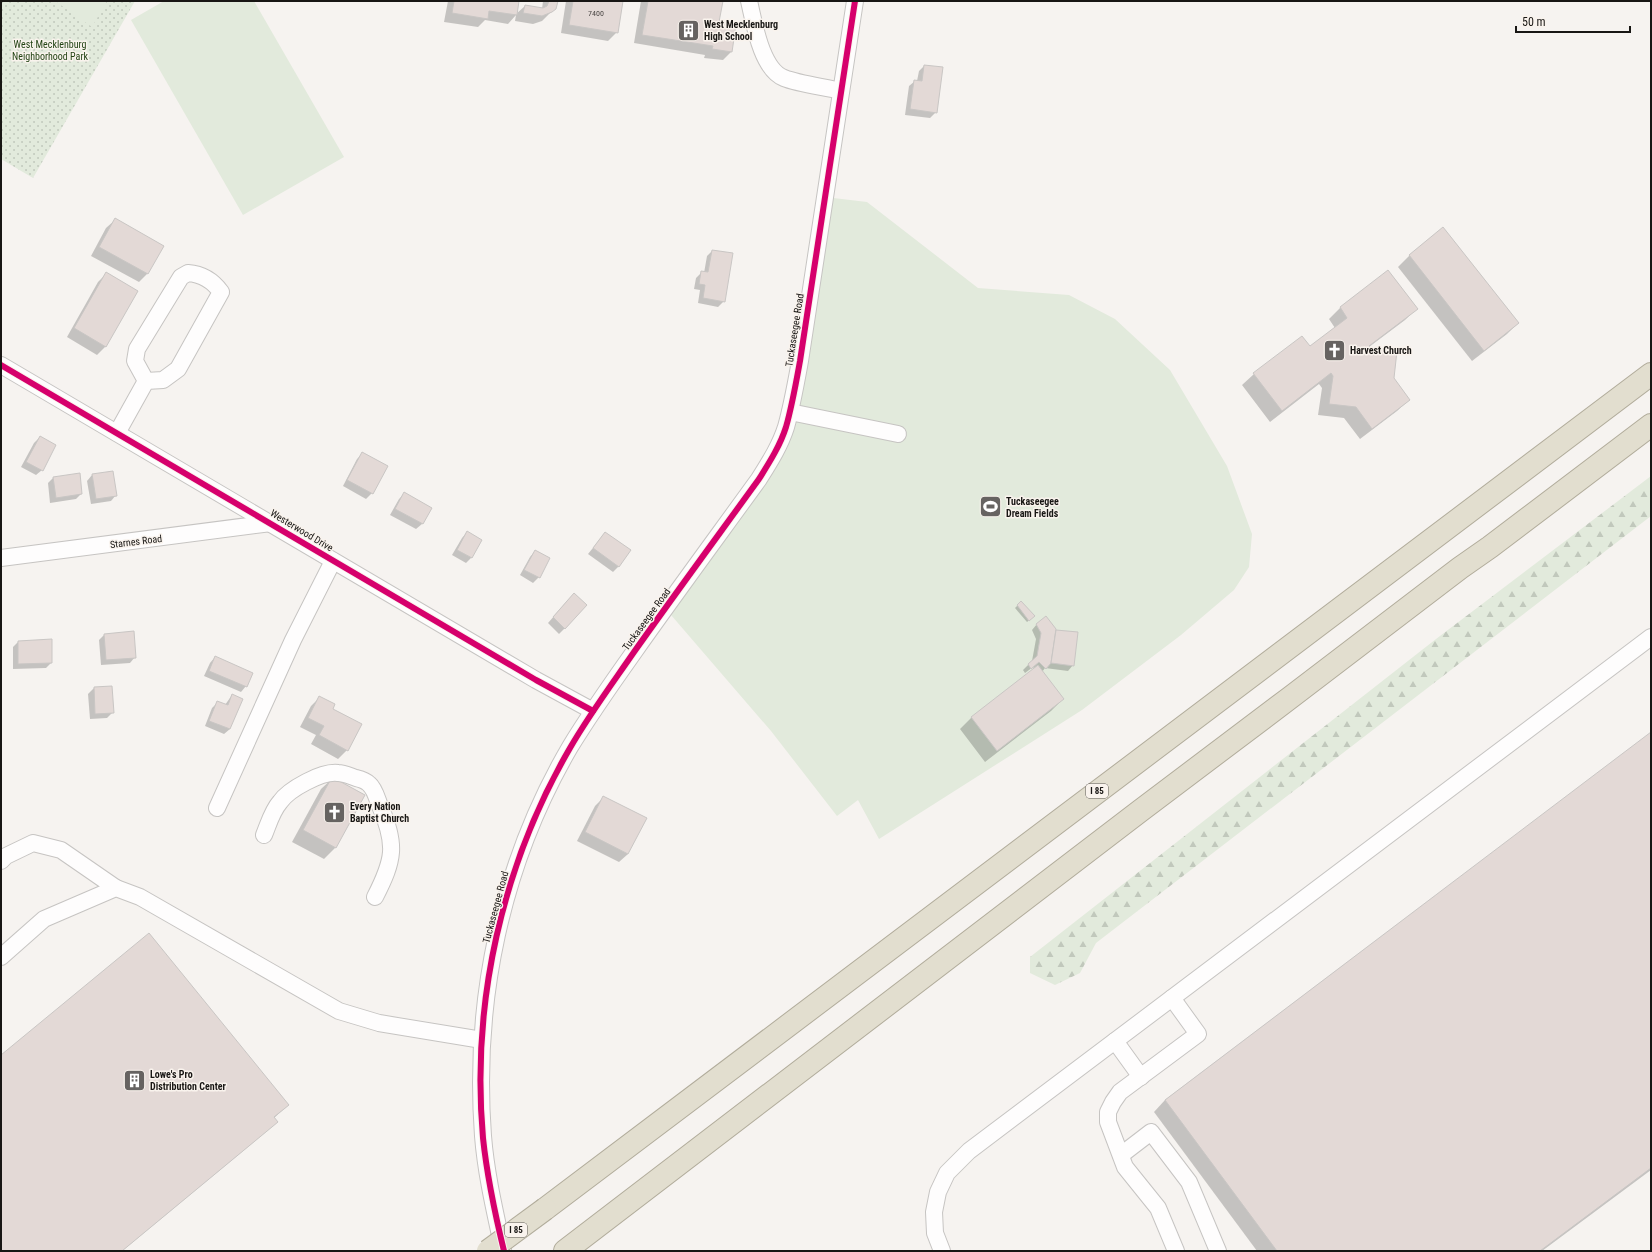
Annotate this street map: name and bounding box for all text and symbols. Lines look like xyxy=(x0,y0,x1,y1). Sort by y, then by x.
scale bar xyxy=(1516,8,1630,34)
house number: 7400 xyxy=(588,9,604,18)
text: 50 m xyxy=(1522,15,1546,29)
building icon: West Mecklenburg High School xyxy=(676,17,702,43)
place label: West Mecklenburg High School xyxy=(704,19,778,42)
park label: West Mecklenburg Neighborhood Park xyxy=(12,39,88,62)
street label: Tuckaseegee Road xyxy=(783,293,806,368)
church icon: Harvest Church xyxy=(1321,337,1347,363)
place label: Harvest Church xyxy=(1350,345,1412,356)
sports icon: Tuckaseegee Dream Fields xyxy=(977,494,1003,520)
place label: Tuckaseegee Dream Fields xyxy=(1006,496,1059,519)
street label: Westerwood Drive xyxy=(268,507,335,554)
street label: Starnes Road xyxy=(109,533,163,550)
street label: Tuckaseegee Road xyxy=(620,586,673,653)
road number: I 85 xyxy=(1086,784,1108,798)
church icon: Every Nation Baptist Church xyxy=(321,799,347,825)
place label: Every Nation Baptist Church xyxy=(350,801,409,824)
street label: Tuckaseegee Road xyxy=(481,870,510,944)
building icon: Lowe's Pro Distribution Center xyxy=(122,1067,148,1093)
place label: Lowe's Pro Distribution Center xyxy=(150,1069,227,1092)
road number: I 85 xyxy=(505,1223,527,1237)

